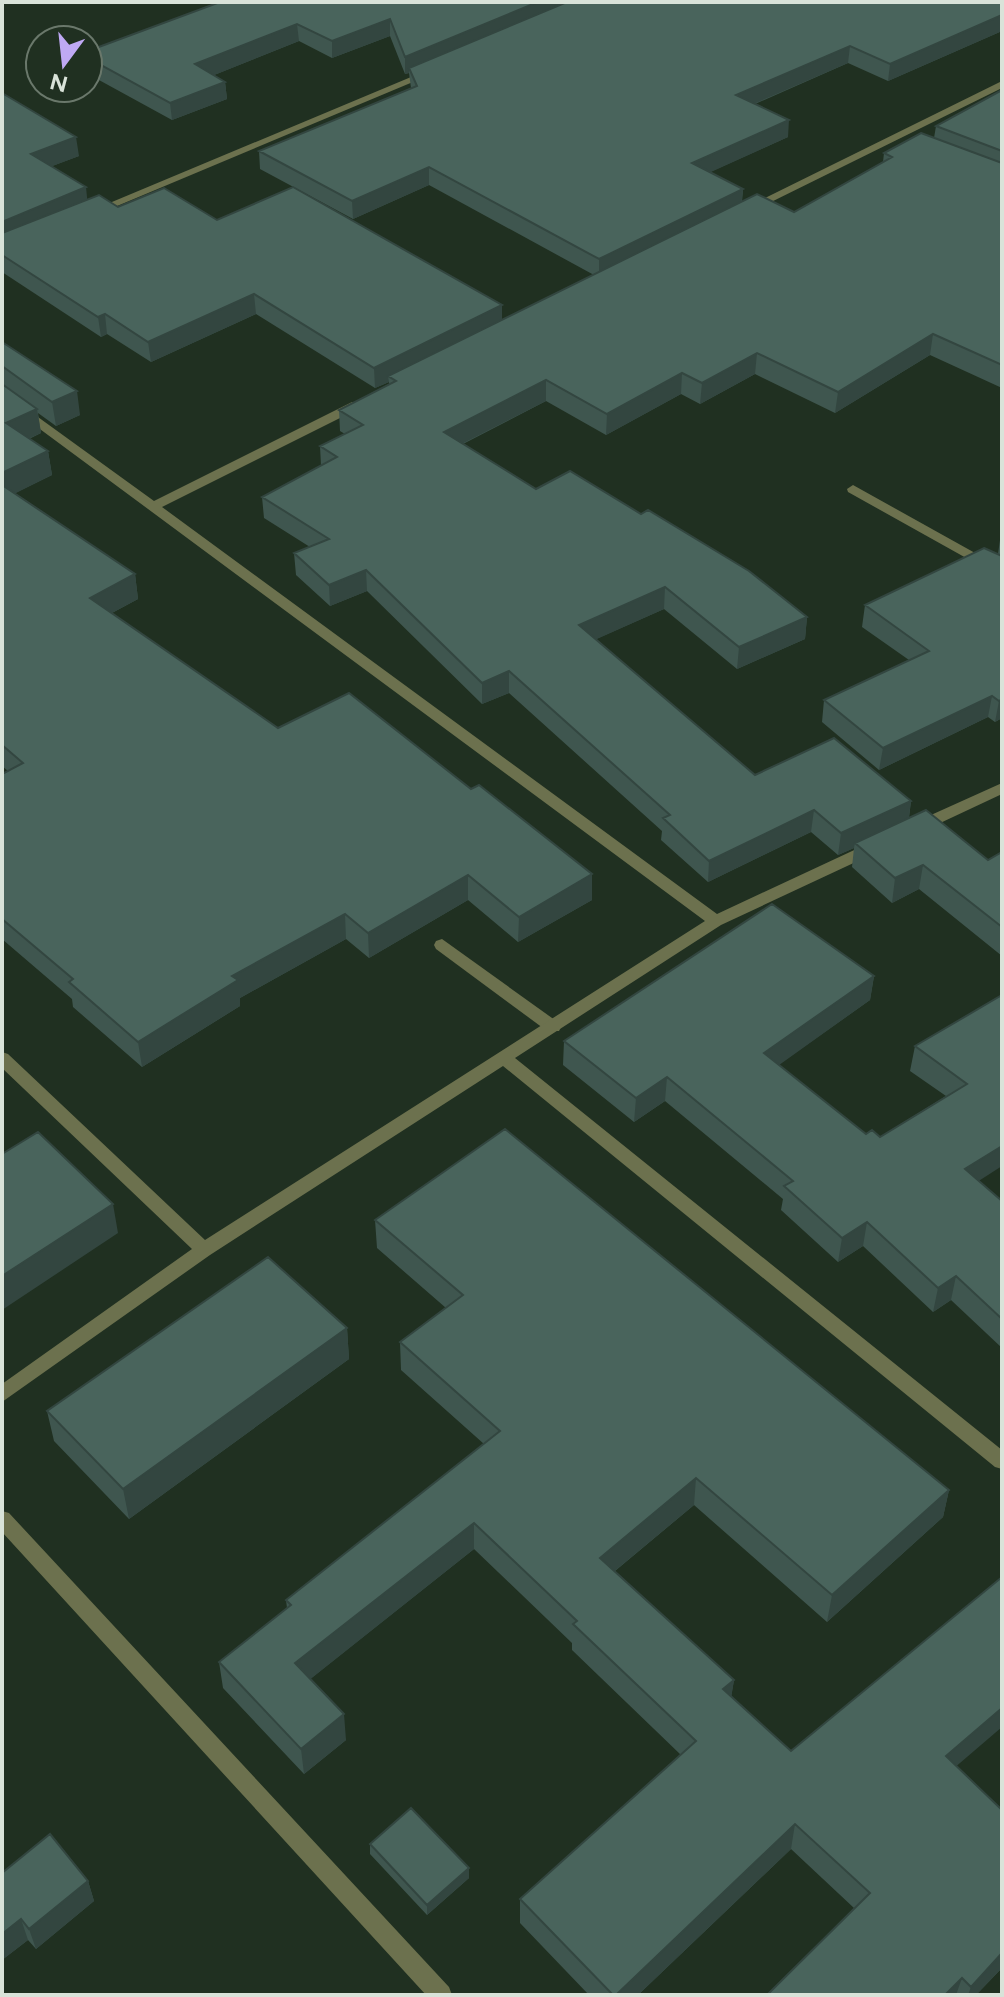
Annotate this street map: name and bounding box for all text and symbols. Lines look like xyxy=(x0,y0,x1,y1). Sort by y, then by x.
north arrow xyxy=(24,24,104,104)
text: N xyxy=(47,68,71,98)

